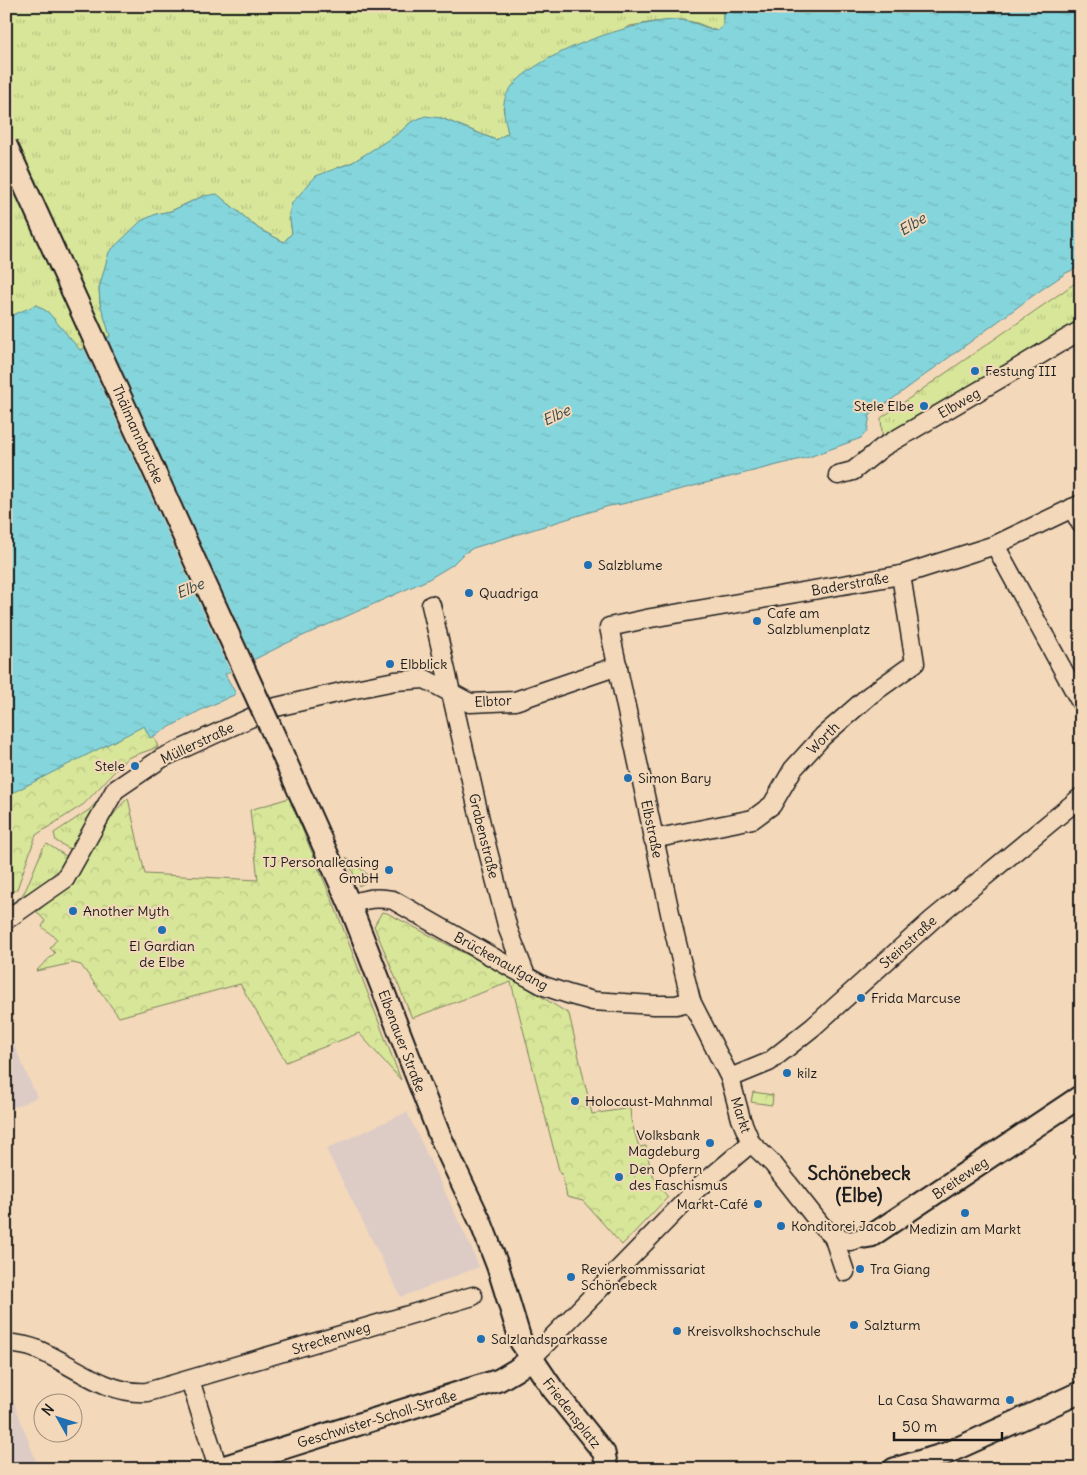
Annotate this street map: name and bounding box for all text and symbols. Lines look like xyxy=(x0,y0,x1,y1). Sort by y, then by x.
water label: Elbe xyxy=(895,208,930,240)
place label: Festung III xyxy=(985,362,1057,380)
marker: Festung III xyxy=(969,365,981,377)
street label: Thälmannbrücke xyxy=(108,382,168,486)
street label: Elbweg xyxy=(935,384,983,422)
place label: Stele Elbe xyxy=(854,397,914,415)
water label: Elbe xyxy=(539,400,574,430)
marker: Stele Elbe xyxy=(918,400,930,412)
place label: Salzblume xyxy=(598,556,662,574)
marker: Salzblume xyxy=(582,559,594,571)
street label: Baderstraße xyxy=(810,568,890,600)
water label: Elbe xyxy=(173,573,208,602)
place label: Quadriga xyxy=(479,584,539,602)
marker: Quadriga xyxy=(463,587,475,599)
place label: Cafe am Salzblumenplatz xyxy=(767,604,870,638)
marker: Cafe am Salzblumenplatz xyxy=(751,615,763,627)
place label: Elbblick xyxy=(400,655,447,673)
marker: Elbblick xyxy=(384,658,396,670)
street label: Elbtor xyxy=(474,691,512,711)
street label: Müllerstraße xyxy=(157,718,237,768)
street label: Worth xyxy=(803,718,843,758)
place label: Stele xyxy=(95,757,125,775)
marker: Stele xyxy=(129,760,141,772)
place label: Simon Bary xyxy=(638,769,711,787)
marker: Simon Bary xyxy=(622,772,634,784)
street label: Grabenstraße xyxy=(465,792,503,880)
street label: Elbstraße xyxy=(637,798,667,860)
place label: TJ Personalleasing GmbH xyxy=(262,853,379,887)
marker: TJ Personalleasing GmbH xyxy=(383,864,395,876)
place label: Another Myth xyxy=(83,902,169,920)
marker: Another Myth xyxy=(67,905,79,917)
street label: Steinstraße xyxy=(876,912,940,972)
marker: El Gardian de Elbe xyxy=(156,924,168,936)
street label: Brückenaufgang xyxy=(451,928,551,994)
place label: El Gardian de Elbe xyxy=(129,937,195,971)
street label: Elbenauer Straße xyxy=(374,987,430,1095)
place label: Frida Marcuse xyxy=(871,989,961,1007)
marker: Frida Marcuse xyxy=(855,992,867,1004)
place label: kilz xyxy=(797,1064,817,1082)
marker: kilz xyxy=(781,1067,793,1079)
place label: Holocaust-Mahnmal xyxy=(585,1092,713,1110)
marker: Holocaust-Mahnmal xyxy=(569,1095,581,1107)
street label: Markt xyxy=(727,1095,755,1136)
place label: Volksbank Magdeburg xyxy=(628,1126,700,1160)
marker: Volksbank Magdeburg xyxy=(704,1137,716,1149)
street label: Breiteweg xyxy=(929,1153,991,1203)
place label: Den Opfern des Faschismus xyxy=(629,1160,728,1194)
district label: Schönebeck (Elbe) xyxy=(807,1161,911,1207)
marker: Den Opfern des Faschismus xyxy=(613,1171,625,1183)
place label: Markt-Café xyxy=(677,1195,748,1213)
marker: Markt-Café xyxy=(752,1198,764,1210)
marker: Medizin am Markt xyxy=(959,1207,971,1219)
place label: Konditorei Jacob xyxy=(791,1217,897,1235)
marker: Konditorei Jacob xyxy=(775,1220,787,1232)
place label: Medizin am Markt xyxy=(909,1220,1021,1238)
place label: Revierkommissariat Schönebeck xyxy=(581,1260,706,1294)
place label: Tra Giang xyxy=(870,1260,930,1278)
marker: Tra Giang xyxy=(854,1263,866,1275)
marker: Revierkommissariat Schönebeck xyxy=(565,1271,577,1283)
place label: Salzturm xyxy=(864,1316,921,1334)
street label: Streckenweg xyxy=(290,1318,372,1358)
marker: Salzturm xyxy=(848,1319,860,1331)
place label: Kreisvolkshochschule xyxy=(687,1322,821,1340)
marker: Kreisvolkshochschule xyxy=(671,1325,683,1337)
place label: Salzlandsparkasse xyxy=(491,1330,607,1348)
marker: Salzlandsparkasse xyxy=(475,1333,487,1345)
street label: Friedensplatz xyxy=(539,1374,605,1452)
street label: Geschwister-Scholl-Straße xyxy=(295,1386,459,1452)
place label: La Casa Shawarma xyxy=(878,1391,1000,1409)
north arrow xyxy=(32,1392,82,1442)
marker: La Casa Shawarma xyxy=(1004,1394,1016,1406)
text: N xyxy=(38,1400,58,1419)
scale bar xyxy=(894,1410,1002,1442)
text: 50 m xyxy=(902,1417,937,1436)

